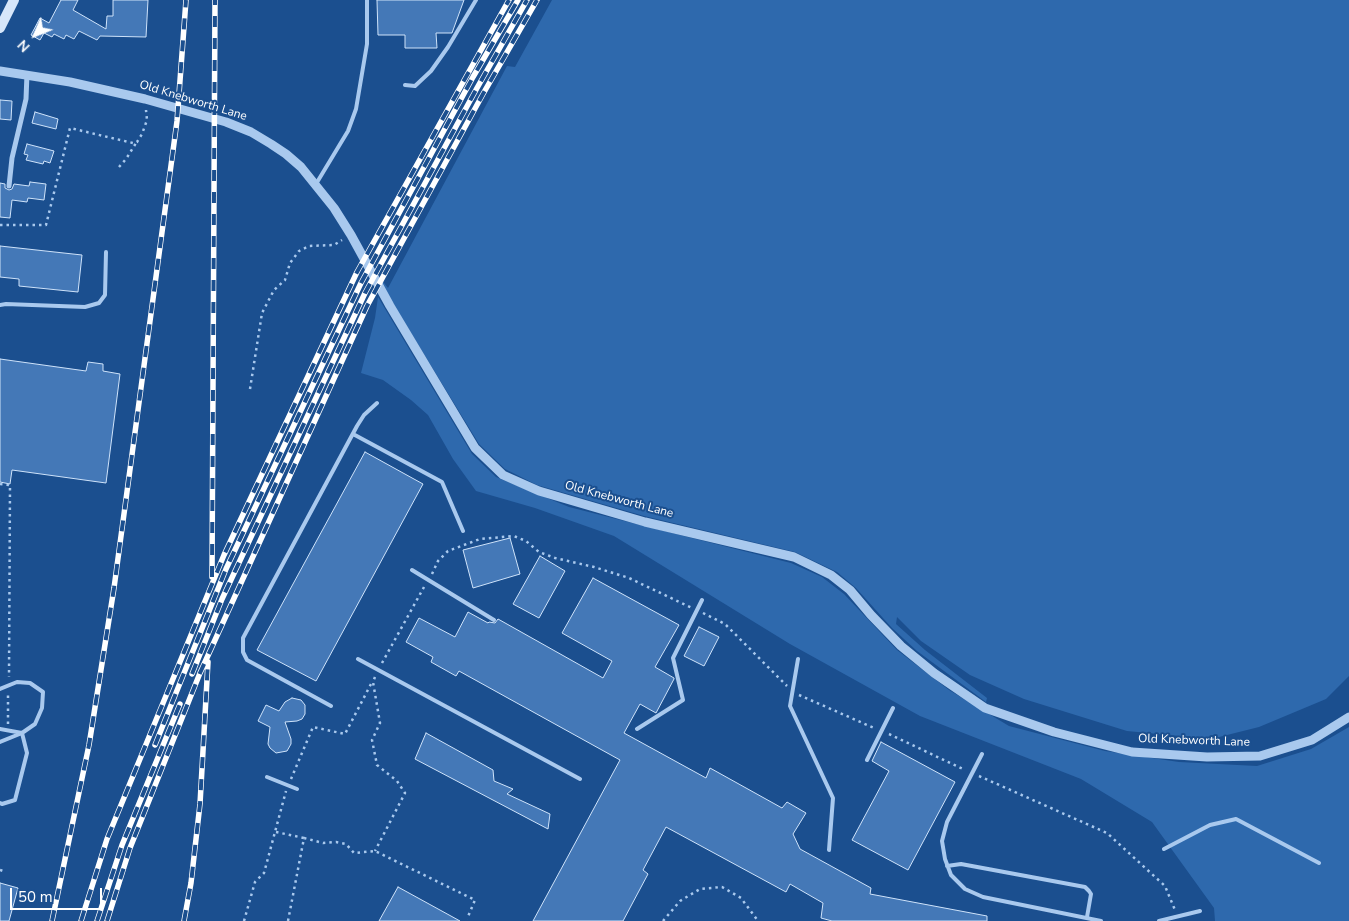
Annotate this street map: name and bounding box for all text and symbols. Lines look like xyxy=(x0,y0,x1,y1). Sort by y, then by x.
north arrow xyxy=(10,10,60,60)
text: N xyxy=(13,35,34,56)
street label: Old Knebworth Lane xyxy=(137,78,249,124)
street label: Old Knebworth Lane xyxy=(563,479,675,521)
street label: Old Knebworth Lane xyxy=(1138,732,1250,750)
scale bar xyxy=(12,878,105,910)
text: 50 m xyxy=(18,887,53,907)

